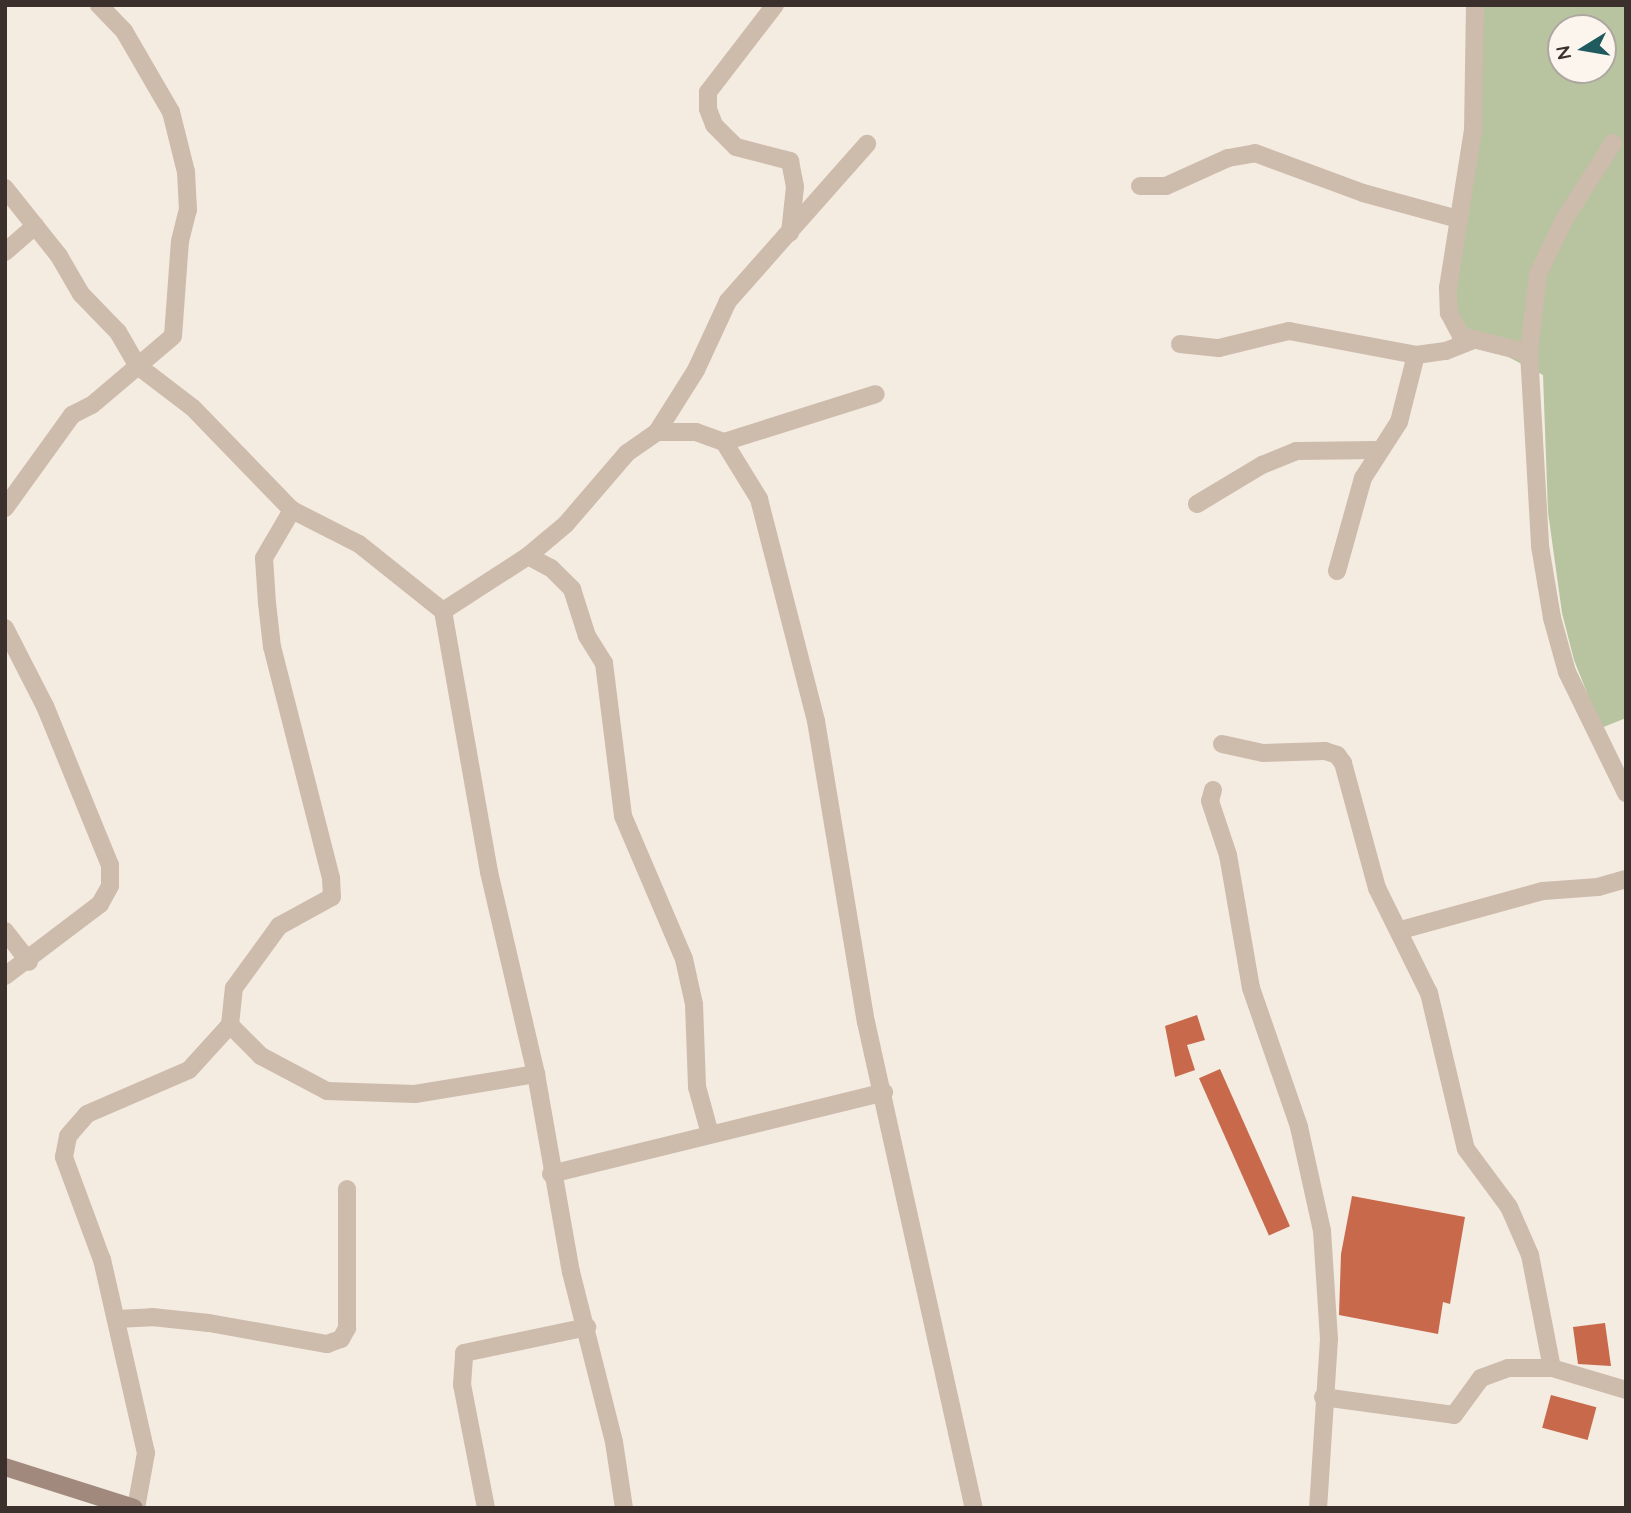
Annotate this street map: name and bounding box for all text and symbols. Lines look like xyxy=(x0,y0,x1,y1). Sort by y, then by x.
north arrow xyxy=(1547,14,1617,84)
text: N xyxy=(1550,43,1576,62)

